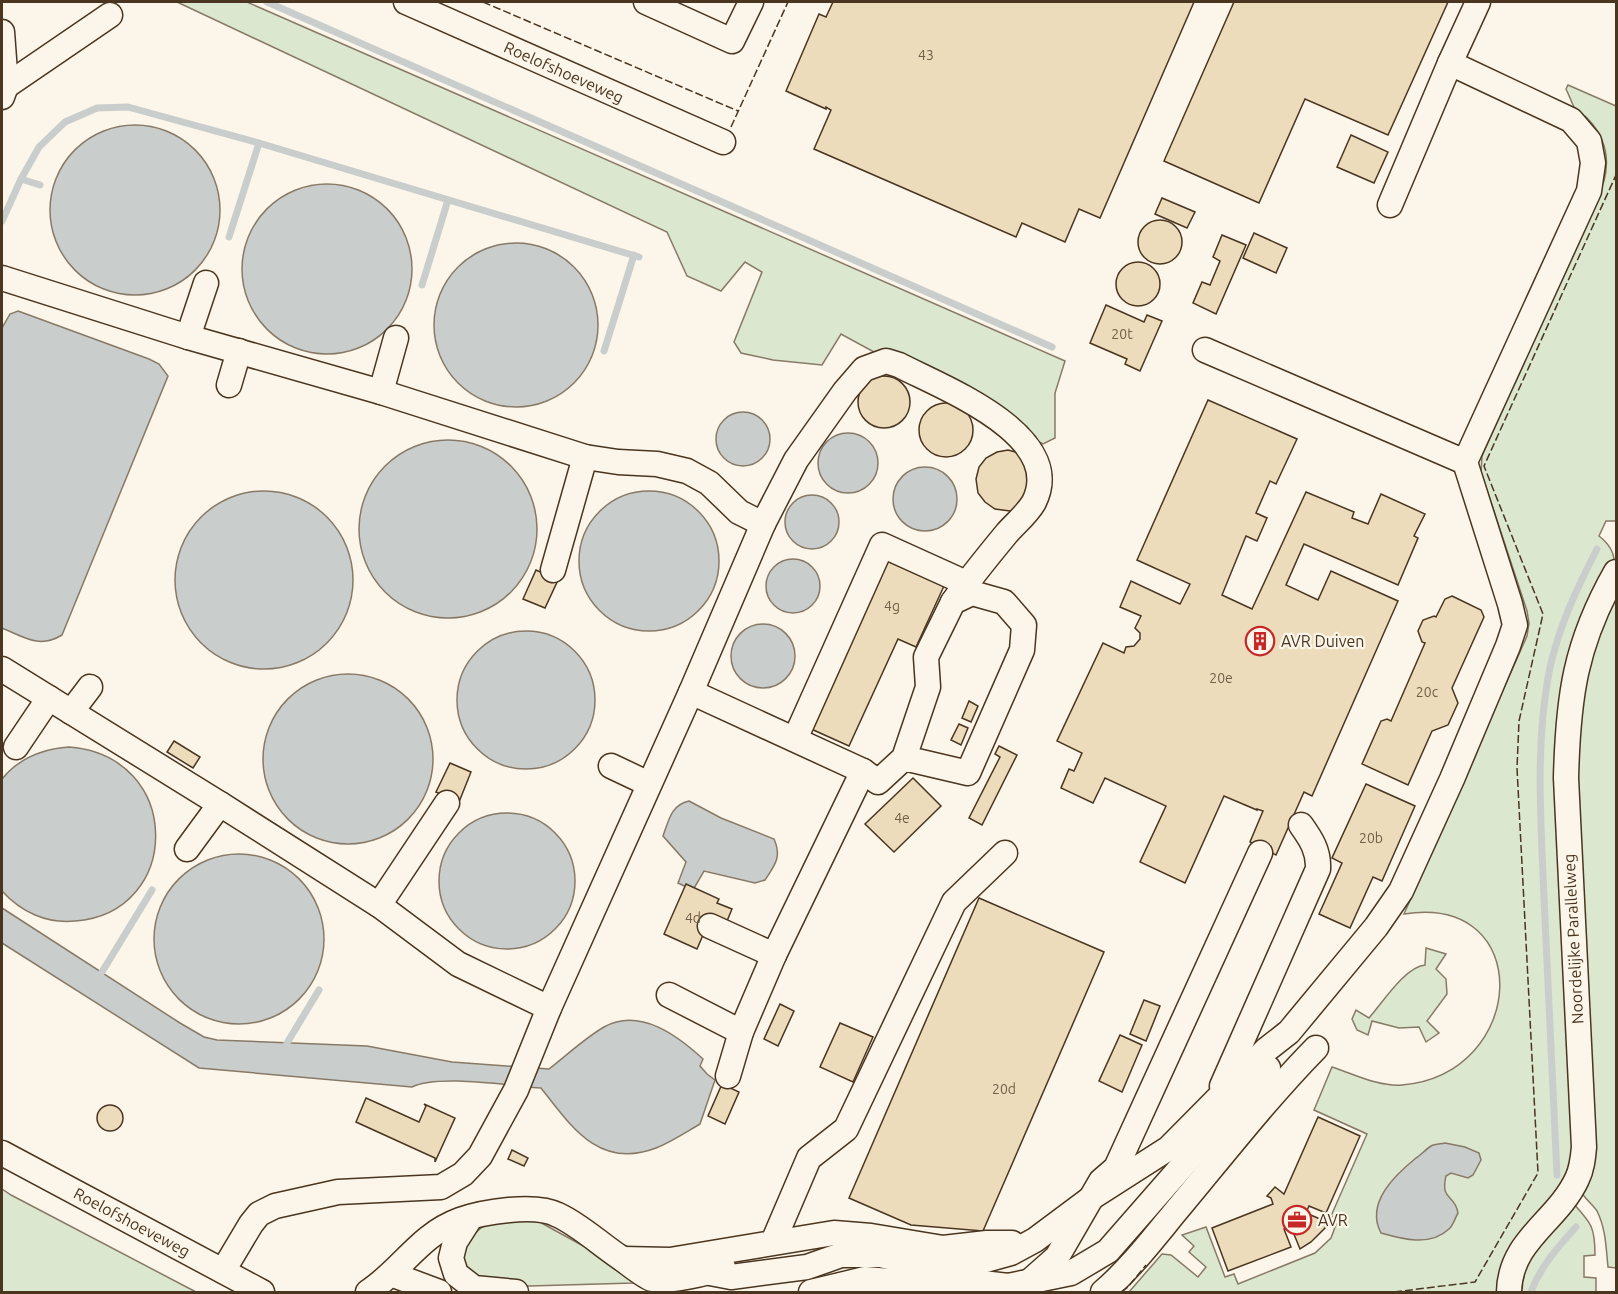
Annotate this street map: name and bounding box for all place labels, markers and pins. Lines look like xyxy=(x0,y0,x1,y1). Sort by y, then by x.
building icon: AVR Duiven xyxy=(1244,625,1276,657)
place label: AVR Duiven xyxy=(1281,632,1364,650)
office icon: AVR xyxy=(1281,1204,1313,1236)
place label: AVR xyxy=(1318,1211,1348,1229)

